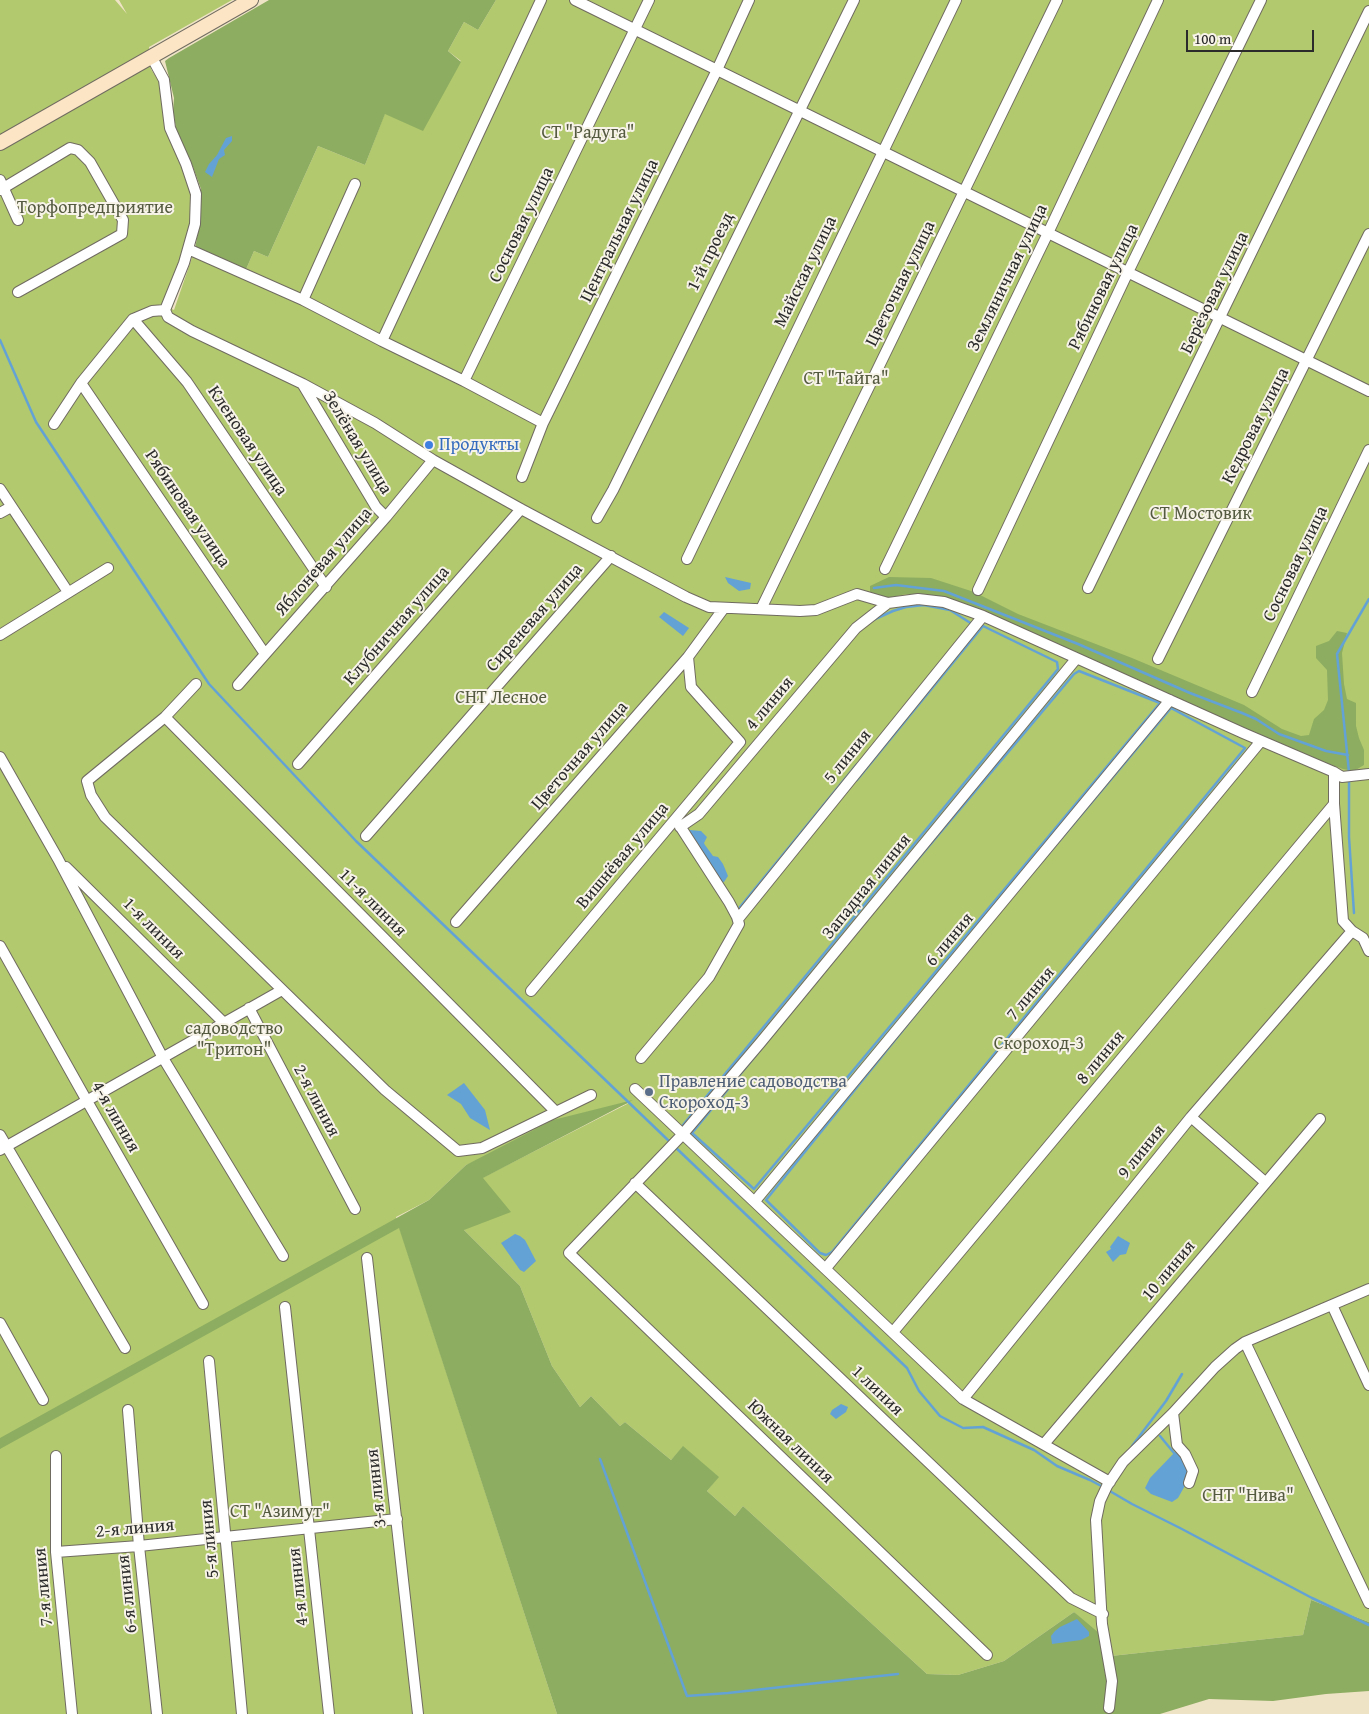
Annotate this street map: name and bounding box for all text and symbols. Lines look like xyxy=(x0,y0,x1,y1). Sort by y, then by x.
scale bar xyxy=(1189,20,1316,52)
text: 100 m xyxy=(1194,28,1231,49)
park label: СТ "Радуга" xyxy=(541,122,635,144)
street label: Центральная улица xyxy=(576,156,664,306)
street label: Сосновая улица xyxy=(485,164,559,286)
park label: Торфопредприятие xyxy=(17,197,173,219)
street label: Земляничная улица xyxy=(963,201,1053,355)
street label: 1-й проезд xyxy=(683,209,739,295)
street label: Майская улица xyxy=(770,213,842,331)
street label: Цветочная улица xyxy=(861,218,941,350)
street label: Рябиновая улица xyxy=(1064,221,1144,353)
street label: Берёзовая улица xyxy=(1176,229,1254,357)
street label: Кедровая улица xyxy=(1218,364,1294,488)
park label: СТ "Тайга" xyxy=(803,368,889,390)
street label: Кленовая улица xyxy=(202,382,292,500)
street label: Зелёная улица xyxy=(318,387,396,499)
place label: Продукты xyxy=(439,434,519,456)
marker: Продукты xyxy=(423,439,435,451)
street label: Рябиновая улица xyxy=(140,446,234,572)
street label: Яблоневая улица xyxy=(271,503,377,621)
park label: СТ Мостовик xyxy=(1150,503,1252,525)
street label: Сосновая улица xyxy=(1259,503,1333,625)
street label: Сиреневая улица xyxy=(482,559,588,677)
street label: Клубничная улица xyxy=(339,562,455,690)
street label: 4 линия xyxy=(741,673,799,735)
park label: СНТ Лесное xyxy=(455,687,547,709)
street label: Цветочная улица xyxy=(527,697,633,815)
street label: 5 линия xyxy=(820,726,876,788)
street label: Вишнёвая улица xyxy=(572,798,674,914)
street label: Западная линия xyxy=(818,830,916,944)
street label: 11-я линия xyxy=(333,864,411,942)
street label: 1-я линия xyxy=(118,894,188,964)
street label: 6 линия xyxy=(921,909,979,971)
street label: 7 линия xyxy=(1002,963,1060,1025)
park label: садоводство "Тритон" xyxy=(185,1018,283,1060)
street label: 8 линия xyxy=(1072,1027,1130,1089)
park label: Скороход-3 xyxy=(994,1033,1084,1055)
street label: 2-я линия xyxy=(288,1061,344,1141)
place label: Правление садоводства Скороход-3 xyxy=(659,1071,847,1114)
street label: 4-я линия xyxy=(86,1077,144,1157)
marker: Правление садоводства Скороход-3 xyxy=(643,1086,655,1098)
street label: 9 линия xyxy=(1114,1121,1170,1183)
street label: 10 линия xyxy=(1138,1236,1200,1306)
street label: 1 линия xyxy=(847,1361,907,1421)
street label: Южная линия xyxy=(742,1395,838,1489)
street label: 3-я линия xyxy=(362,1448,392,1528)
park label: СНТ "Нива" xyxy=(1202,1485,1294,1507)
street label: 5-я линия xyxy=(196,1499,224,1579)
park label: СТ "Азимут" xyxy=(230,1501,330,1523)
street label: 2-я линия xyxy=(95,1515,175,1543)
street label: 7-я линия xyxy=(30,1547,58,1627)
street label: 4-я линия xyxy=(284,1547,314,1627)
street label: 6-я линия xyxy=(113,1554,143,1634)

